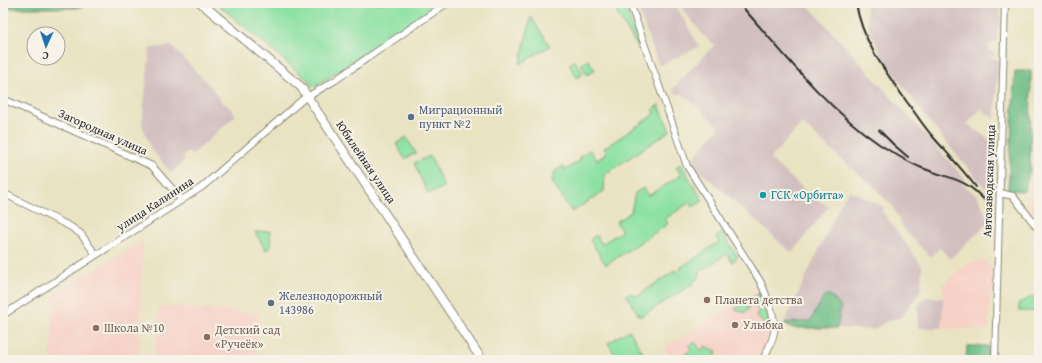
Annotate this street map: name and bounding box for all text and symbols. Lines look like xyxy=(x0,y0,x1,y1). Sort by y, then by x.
north arrow xyxy=(26,26,66,66)
text: С xyxy=(42,48,49,64)
place label: Миграционный пункт №2 xyxy=(419,101,502,132)
street label: Загородная улица xyxy=(56,104,151,159)
marker: Миграционный пункт №2 xyxy=(406,112,416,122)
street label: Юбилейная улица xyxy=(332,117,401,207)
street label: Автозаводская улица xyxy=(978,124,999,238)
street label: улица Калинина xyxy=(112,172,197,235)
place label: ГСК «Орбита» xyxy=(771,186,844,203)
marker: ГСК «Орбита» xyxy=(758,190,768,200)
place label: Железнодорожный 143986 xyxy=(278,287,382,318)
place label: Планета детства xyxy=(715,291,803,308)
marker: Планета детства xyxy=(702,295,712,305)
marker: Железнодорожный 143986 xyxy=(266,298,276,308)
place label: Улыбка xyxy=(743,316,784,333)
place label: Школа №10 xyxy=(104,319,165,336)
marker: Улыбка xyxy=(730,320,740,330)
place label: Детский сад «Ручеёк» xyxy=(214,321,281,352)
marker: Школа №10 xyxy=(91,323,101,333)
marker: Детский сад «Ручеёк» xyxy=(202,332,212,342)

